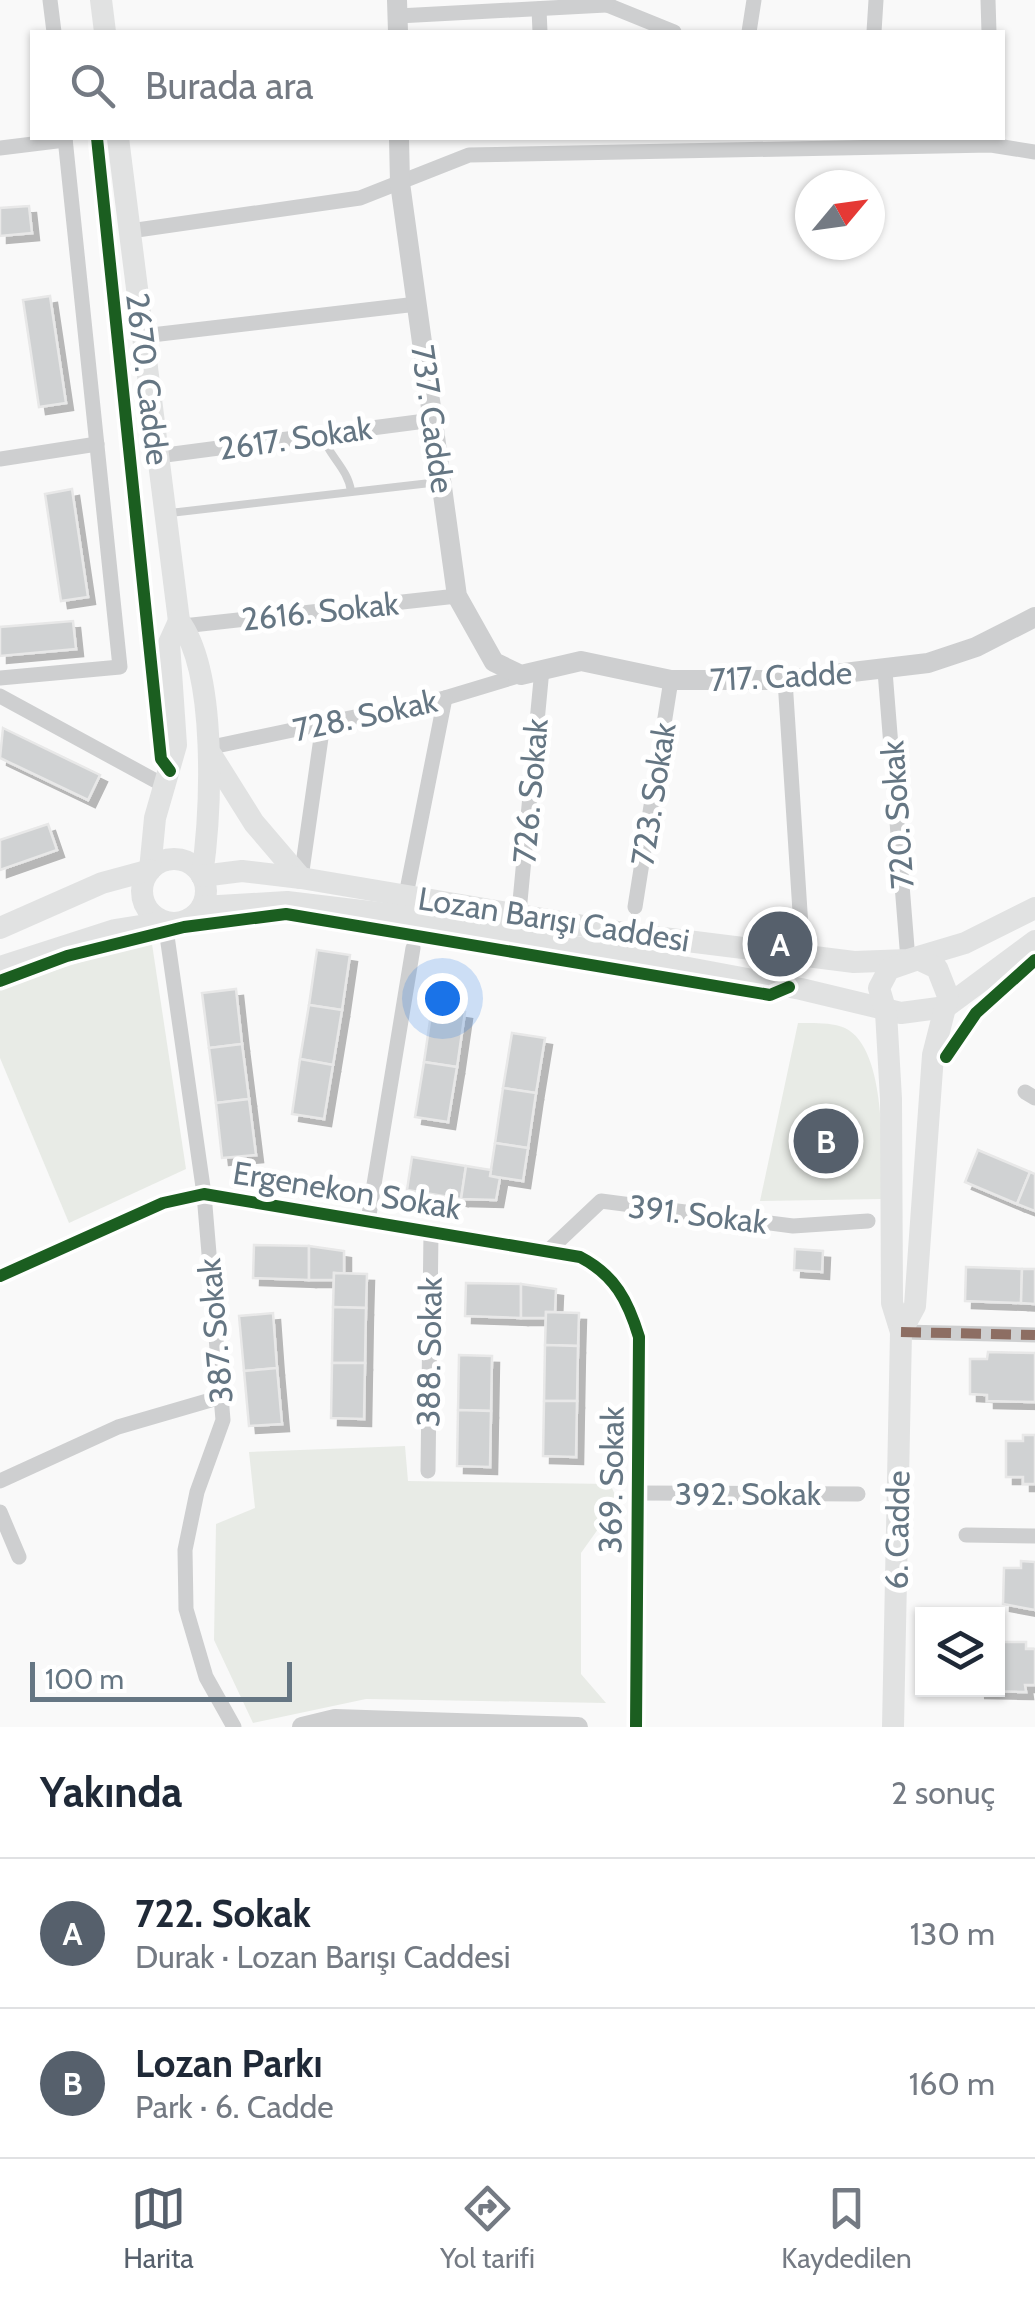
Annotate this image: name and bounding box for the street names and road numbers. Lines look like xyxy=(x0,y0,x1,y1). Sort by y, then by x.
street label: 2670. Cadde xyxy=(118,291,178,467)
street label: 737. Cadde xyxy=(403,342,463,496)
street label: 2617. Sokak xyxy=(216,408,375,468)
street label: 2616. Sokak xyxy=(240,583,401,639)
street label: 717. Cadde xyxy=(709,653,853,699)
street label: 728. Sokak xyxy=(289,681,441,749)
street label: 726. Sokak xyxy=(504,716,556,865)
street label: 723. Sokak xyxy=(622,719,684,868)
street label: 720. Sokak xyxy=(872,739,922,890)
street label: Lozan Barışı Caddesi xyxy=(416,878,692,960)
street label: Ergenekon Sokak xyxy=(230,1153,465,1227)
street label: 391. Sokak xyxy=(626,1186,770,1242)
street label: 387. Sokak xyxy=(189,1256,241,1405)
street label: 388. Sokak xyxy=(408,1276,450,1427)
street label: 369. Sokak xyxy=(590,1406,632,1554)
street label: 6. Cadde xyxy=(876,1470,918,1590)
street label: 392. Sokak xyxy=(675,1474,822,1513)

